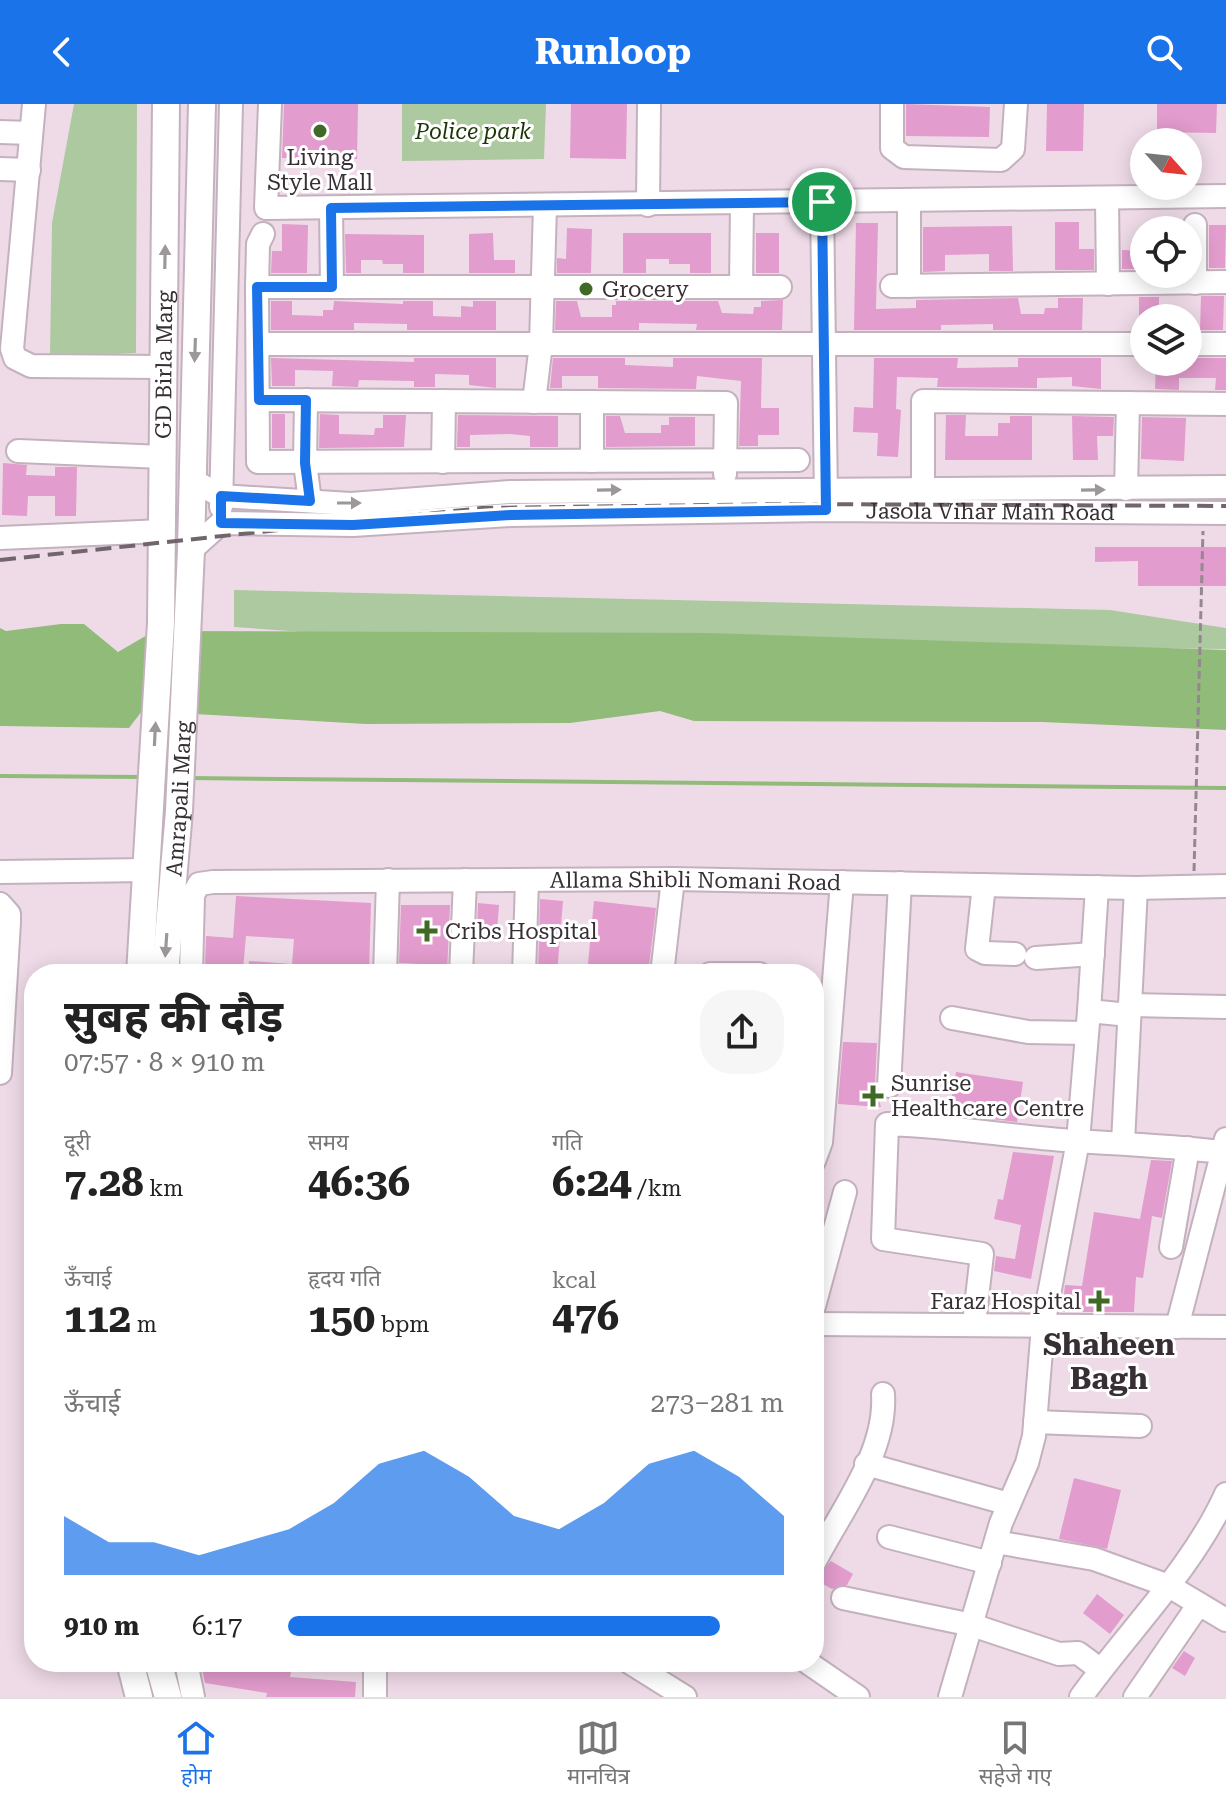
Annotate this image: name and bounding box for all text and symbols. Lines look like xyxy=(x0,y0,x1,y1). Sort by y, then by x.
icon: back xyxy=(40,30,84,74)
icon: search xyxy=(1142,30,1186,74)
text: Runloop xyxy=(535,31,691,73)
park label: Police park xyxy=(414,119,531,144)
marker: Living Style Mall xyxy=(311,122,329,140)
north arrow xyxy=(1130,128,1202,200)
map controls xyxy=(1130,128,1202,376)
place label: Living Style Mall xyxy=(267,145,373,195)
pin xyxy=(788,168,856,236)
icon: arrive xyxy=(800,180,844,224)
button: locate xyxy=(1130,216,1202,288)
one-way arrow xyxy=(159,244,171,269)
place label: Grocery xyxy=(602,277,688,302)
marker: Grocery xyxy=(577,280,595,298)
street label: GD Birla Marg xyxy=(151,290,177,439)
button: layers xyxy=(1130,304,1202,376)
one-way arrow xyxy=(189,338,202,363)
one-way arrow xyxy=(1081,483,1106,496)
one-way arrow xyxy=(597,484,622,496)
one-way arrow xyxy=(337,497,362,509)
street label: Jasola Vihar Main Road xyxy=(866,498,1115,525)
street label: Amrapali Marg xyxy=(161,720,196,877)
one-way arrow xyxy=(149,721,162,746)
street label: Allama Shibli Nomani Road xyxy=(550,867,841,895)
place label: Cribs Hospital xyxy=(445,919,598,944)
marker: Cribs Hospital xyxy=(416,920,438,942)
one-way arrow xyxy=(160,933,173,958)
button: share xyxy=(700,990,784,1074)
text: सुबह की दौड़ xyxy=(64,991,283,1043)
text: 07:57 · 8 × 910 m xyxy=(64,1047,265,1077)
place label: Sunrise Healthcare Centre xyxy=(891,1071,1084,1121)
marker: Sunrise Healthcare Centre xyxy=(862,1085,884,1107)
text: दूरी xyxy=(64,1130,90,1155)
text: समय xyxy=(308,1130,349,1155)
text: गति xyxy=(552,1130,583,1155)
text: 7.28 xyxy=(64,1159,144,1206)
text: 46:36 xyxy=(308,1159,410,1206)
text: 6:24 xyxy=(552,1159,632,1206)
text: km xyxy=(144,1176,183,1201)
text: /km xyxy=(632,1176,682,1201)
text: ऊँचाई xyxy=(64,1266,112,1291)
text: हृदय गति xyxy=(308,1266,381,1291)
text: kcal xyxy=(552,1268,596,1293)
place label: Faraz Hospital xyxy=(930,1289,1081,1314)
marker: Faraz Hospital xyxy=(1088,1290,1110,1312)
text: 476 xyxy=(552,1293,619,1340)
text: 112 xyxy=(64,1295,131,1342)
text: 150 xyxy=(308,1295,375,1342)
text: m xyxy=(131,1312,157,1337)
text: bpm xyxy=(375,1312,429,1337)
district label: Shaheen Bagh xyxy=(1043,1327,1175,1396)
text: ऊँचाई xyxy=(64,1388,120,1418)
text: 273–281 m xyxy=(651,1388,784,1418)
text: 910 m xyxy=(64,1611,139,1641)
text: 6:17 xyxy=(192,1611,242,1641)
tab: होम xyxy=(174,1716,218,1793)
tab: मानचित्र xyxy=(567,1716,630,1793)
tab: सहेजे गए xyxy=(979,1716,1052,1793)

